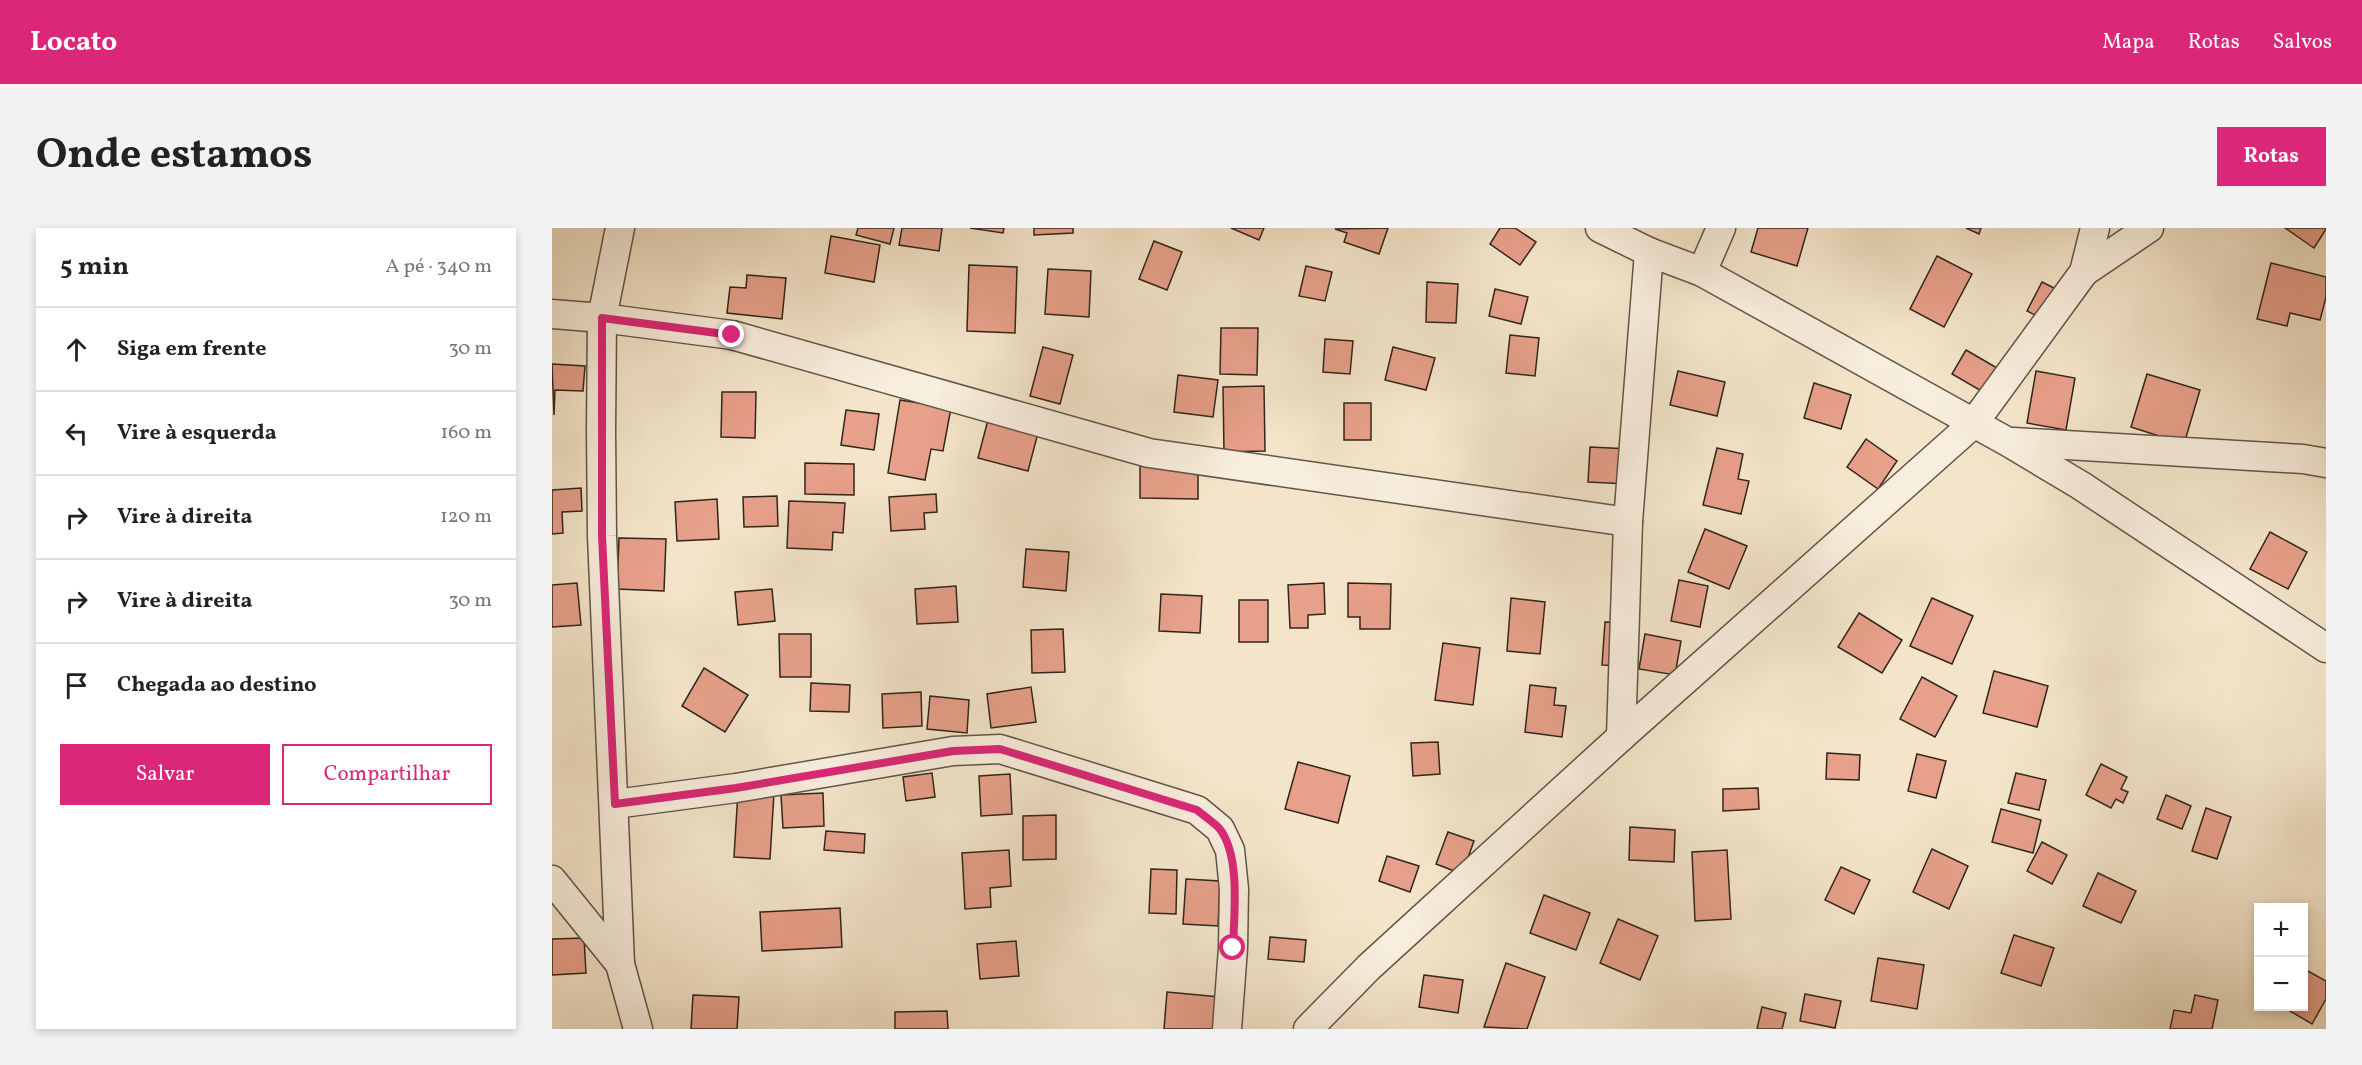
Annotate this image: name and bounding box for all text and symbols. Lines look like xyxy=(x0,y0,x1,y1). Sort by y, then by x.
text: Locato xyxy=(30,23,117,62)
text: Mapa xyxy=(2102,28,2155,57)
text: Rotas xyxy=(2188,28,2240,57)
text: Salvos xyxy=(2273,28,2332,57)
text: Onde estamos xyxy=(36,127,312,186)
button: Rotas xyxy=(2217,127,2326,186)
text: 5 min xyxy=(60,249,129,285)
text: A pé · 340 m xyxy=(386,253,492,281)
route end xyxy=(718,321,744,347)
icon: ahead xyxy=(60,333,93,366)
text: Siga em frente xyxy=(117,334,267,365)
text: 30 m xyxy=(448,335,492,363)
icon: left xyxy=(60,417,93,450)
text: Vire à esquerda xyxy=(117,418,277,449)
text: 160 m xyxy=(440,419,492,447)
icon: right xyxy=(60,501,93,534)
text: Vire à direita xyxy=(117,502,253,533)
text: 120 m xyxy=(440,503,492,531)
icon: right xyxy=(60,585,93,618)
text: Vire à direita xyxy=(117,586,253,617)
text: 30 m xyxy=(448,587,492,615)
icon: arrive xyxy=(60,669,93,702)
text: Chegada ao destino xyxy=(117,670,317,701)
button: Salvar xyxy=(60,744,270,805)
button: Compartilhar xyxy=(282,744,492,805)
map controls xyxy=(2254,903,2308,1011)
button: + xyxy=(2254,903,2308,957)
route start xyxy=(1219,934,1245,960)
button: − xyxy=(2254,957,2308,1011)

